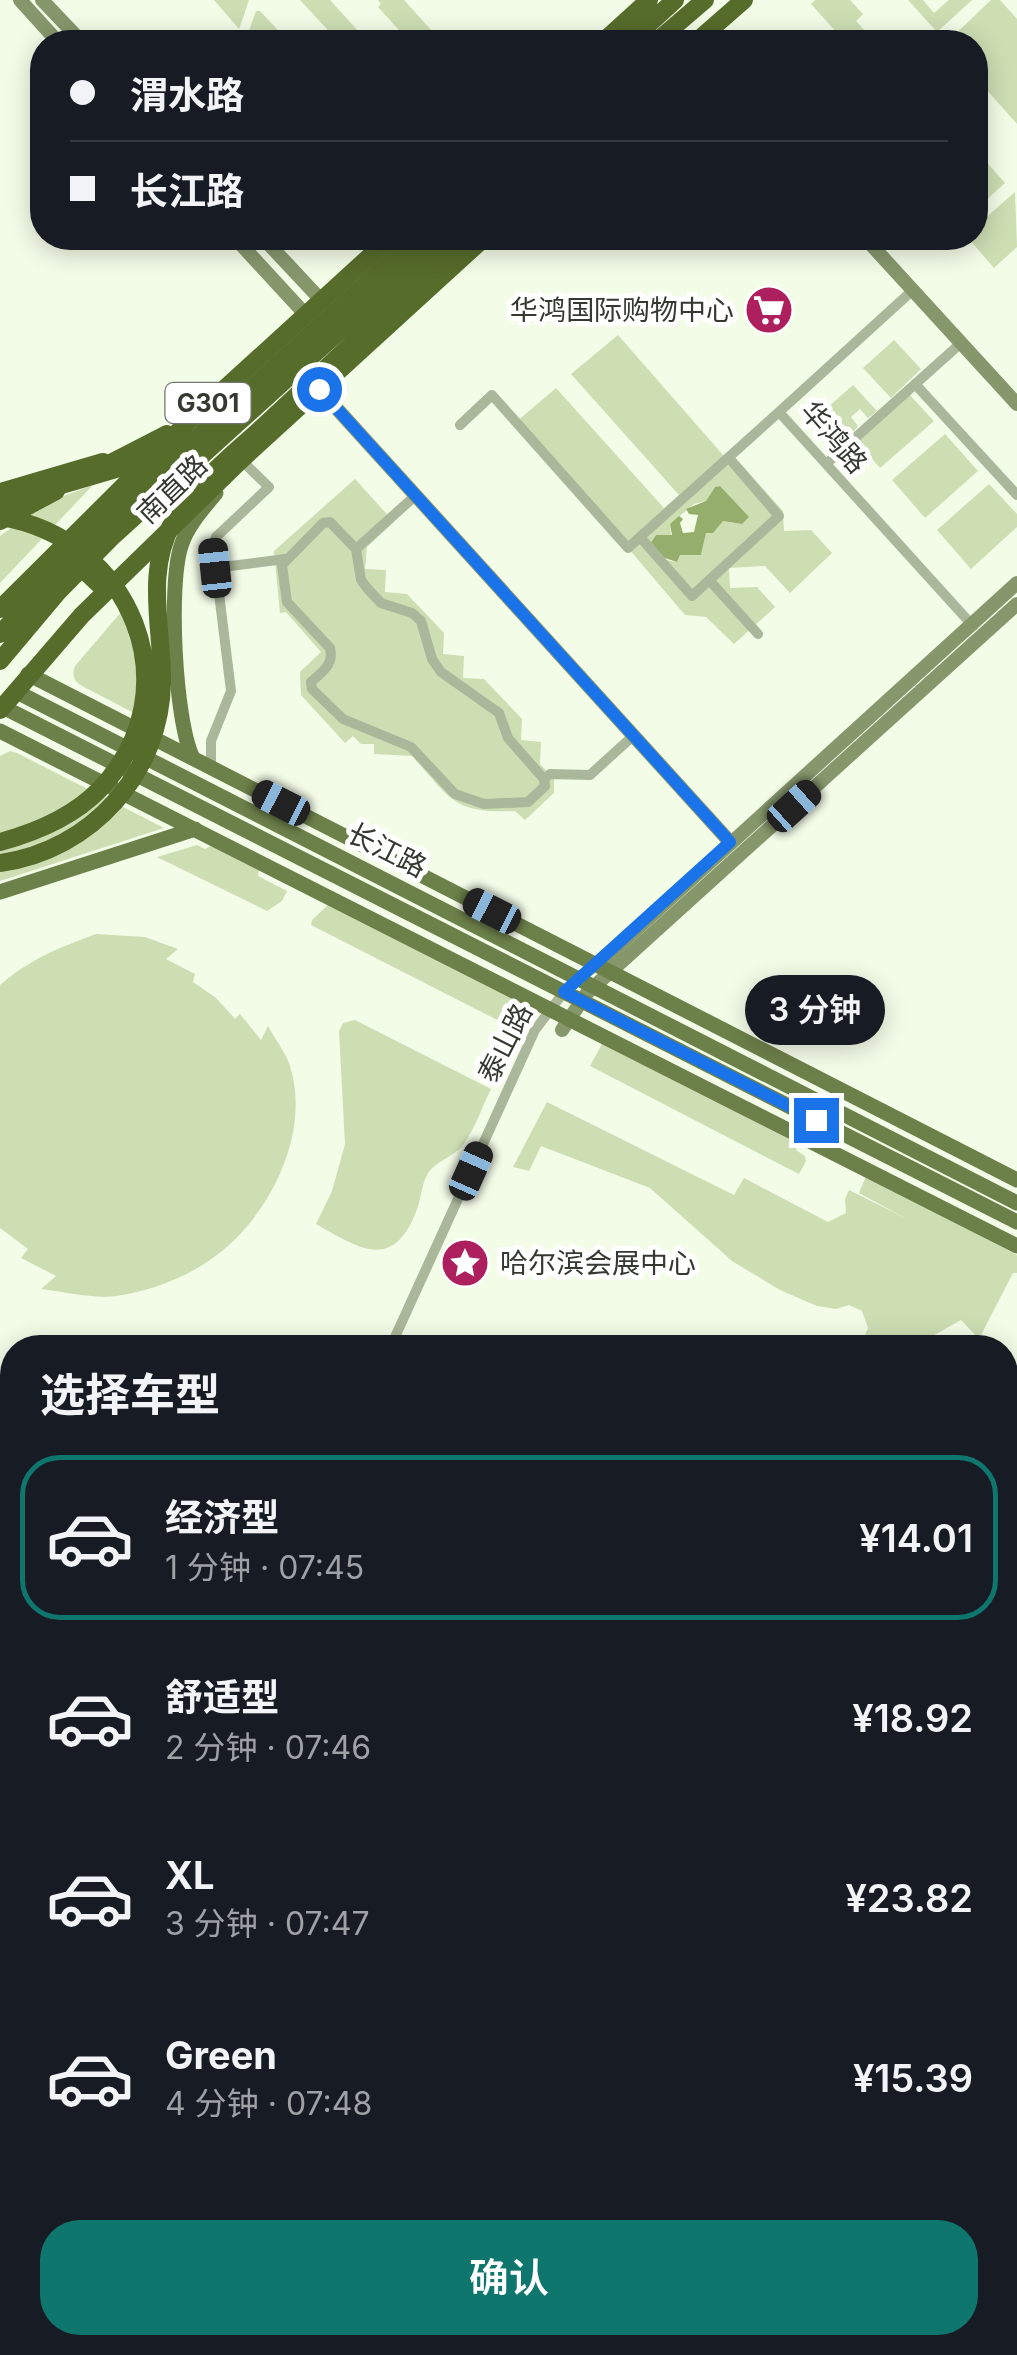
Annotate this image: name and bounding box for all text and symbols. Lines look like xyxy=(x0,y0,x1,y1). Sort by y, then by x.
text: 渭水路 xyxy=(130,72,244,118)
text: 长江路 xyxy=(130,168,244,214)
supermarket icon: 华鸿国际购物中心 xyxy=(743,284,795,336)
place label: 华鸿国际购物中心 xyxy=(510,293,734,327)
route start xyxy=(297,367,342,412)
road number: G301 xyxy=(166,383,250,423)
street label: 华鸿路 xyxy=(794,394,874,480)
street label: 南直路 xyxy=(130,448,214,530)
car xyxy=(197,537,233,599)
car xyxy=(762,775,826,837)
car xyxy=(247,776,315,830)
street label: 长江路 xyxy=(342,816,432,884)
car xyxy=(458,884,526,938)
callout: 3 分钟 xyxy=(746,975,886,1045)
text: 3 分钟 xyxy=(769,990,861,1029)
street label: 泰山路 xyxy=(471,998,539,1088)
route end xyxy=(794,1098,839,1143)
car xyxy=(445,1137,497,1205)
place icon: 哈尔滨会展中心 xyxy=(439,1237,491,1289)
place label: 哈尔滨会展中心 xyxy=(500,1246,696,1280)
text: 选择车型 xyxy=(40,1367,220,1422)
icon: car xyxy=(45,1493,135,1583)
text: 经济型 xyxy=(165,1494,279,1540)
text: ¥14.01 xyxy=(859,1515,973,1561)
text: 1 分钟 · 07:45 xyxy=(165,1548,364,1587)
icon: car xyxy=(45,1673,135,1763)
text: 舒适型 xyxy=(165,1674,279,1720)
text: ¥18.92 xyxy=(852,1695,973,1741)
text: 2 分钟 · 07:46 xyxy=(165,1728,371,1767)
text: XL xyxy=(165,1852,215,1898)
icon: car xyxy=(45,1853,135,1943)
text: ¥23.82 xyxy=(845,1875,973,1921)
text: 3 分钟 · 07:47 xyxy=(165,1904,370,1943)
text: Green xyxy=(165,2032,277,2078)
icon: car xyxy=(45,2033,135,2123)
text: ¥15.39 xyxy=(853,2055,973,2101)
text: 4 分钟 · 07:48 xyxy=(165,2084,372,2123)
button: 确认 xyxy=(40,2220,978,2335)

